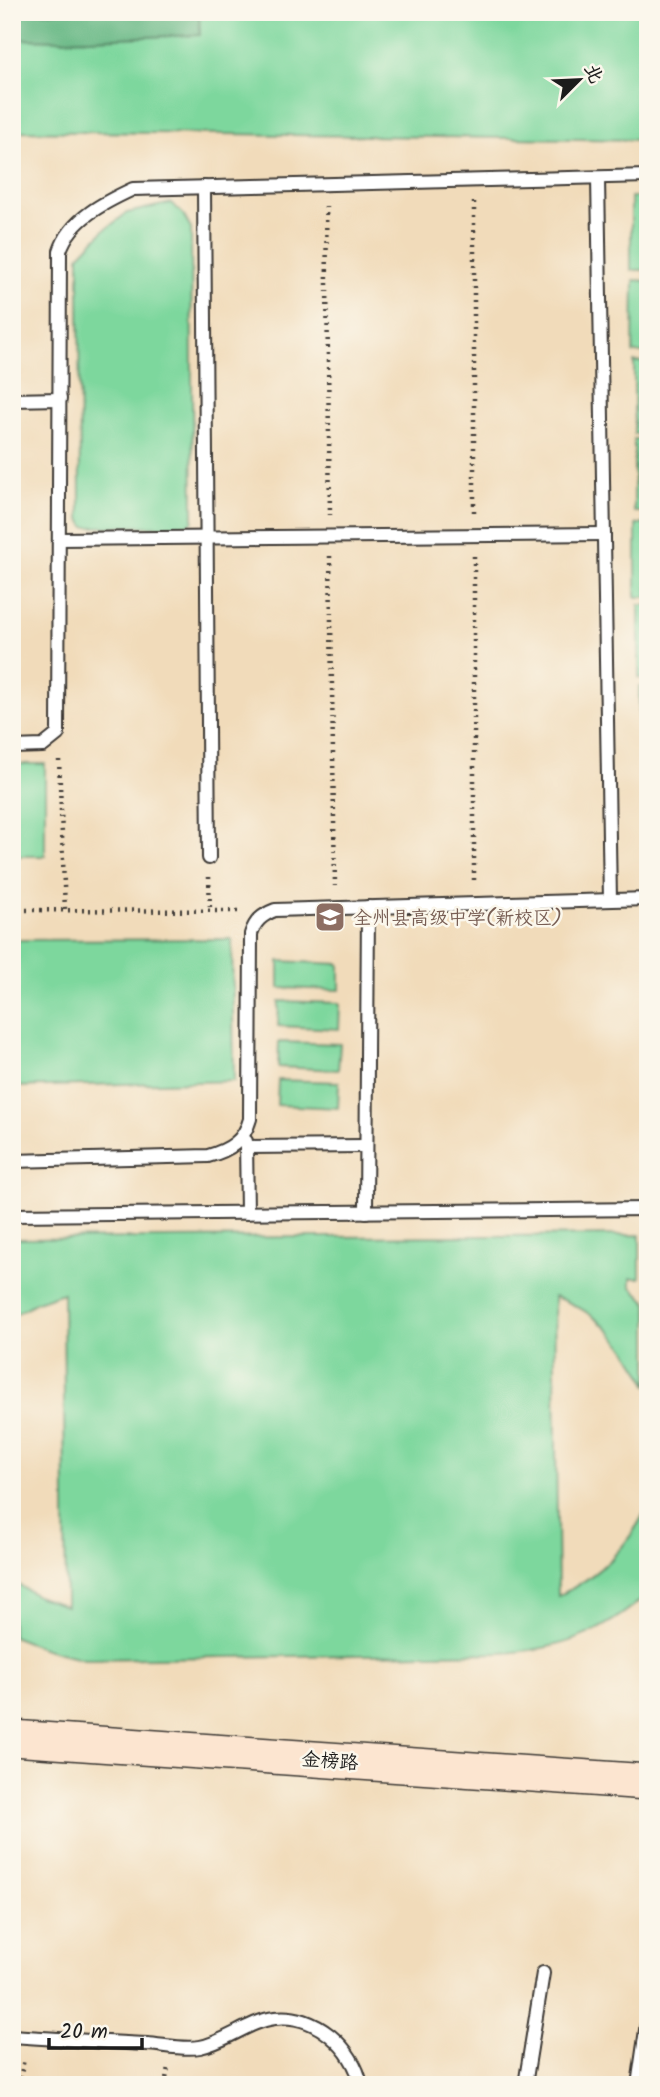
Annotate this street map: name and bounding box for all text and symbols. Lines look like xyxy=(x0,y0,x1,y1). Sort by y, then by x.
north arrow xyxy=(544,46,614,116)
text: 北 xyxy=(575,59,610,89)
school or university icon: 全州县高级中学(新校区) xyxy=(313,900,347,934)
place label: 全州县高级中学(新校区) xyxy=(353,904,562,934)
street label: 金榜路 xyxy=(300,1745,359,1779)
scale bar xyxy=(49,2006,142,2050)
text: 20 m xyxy=(60,2016,108,2049)

